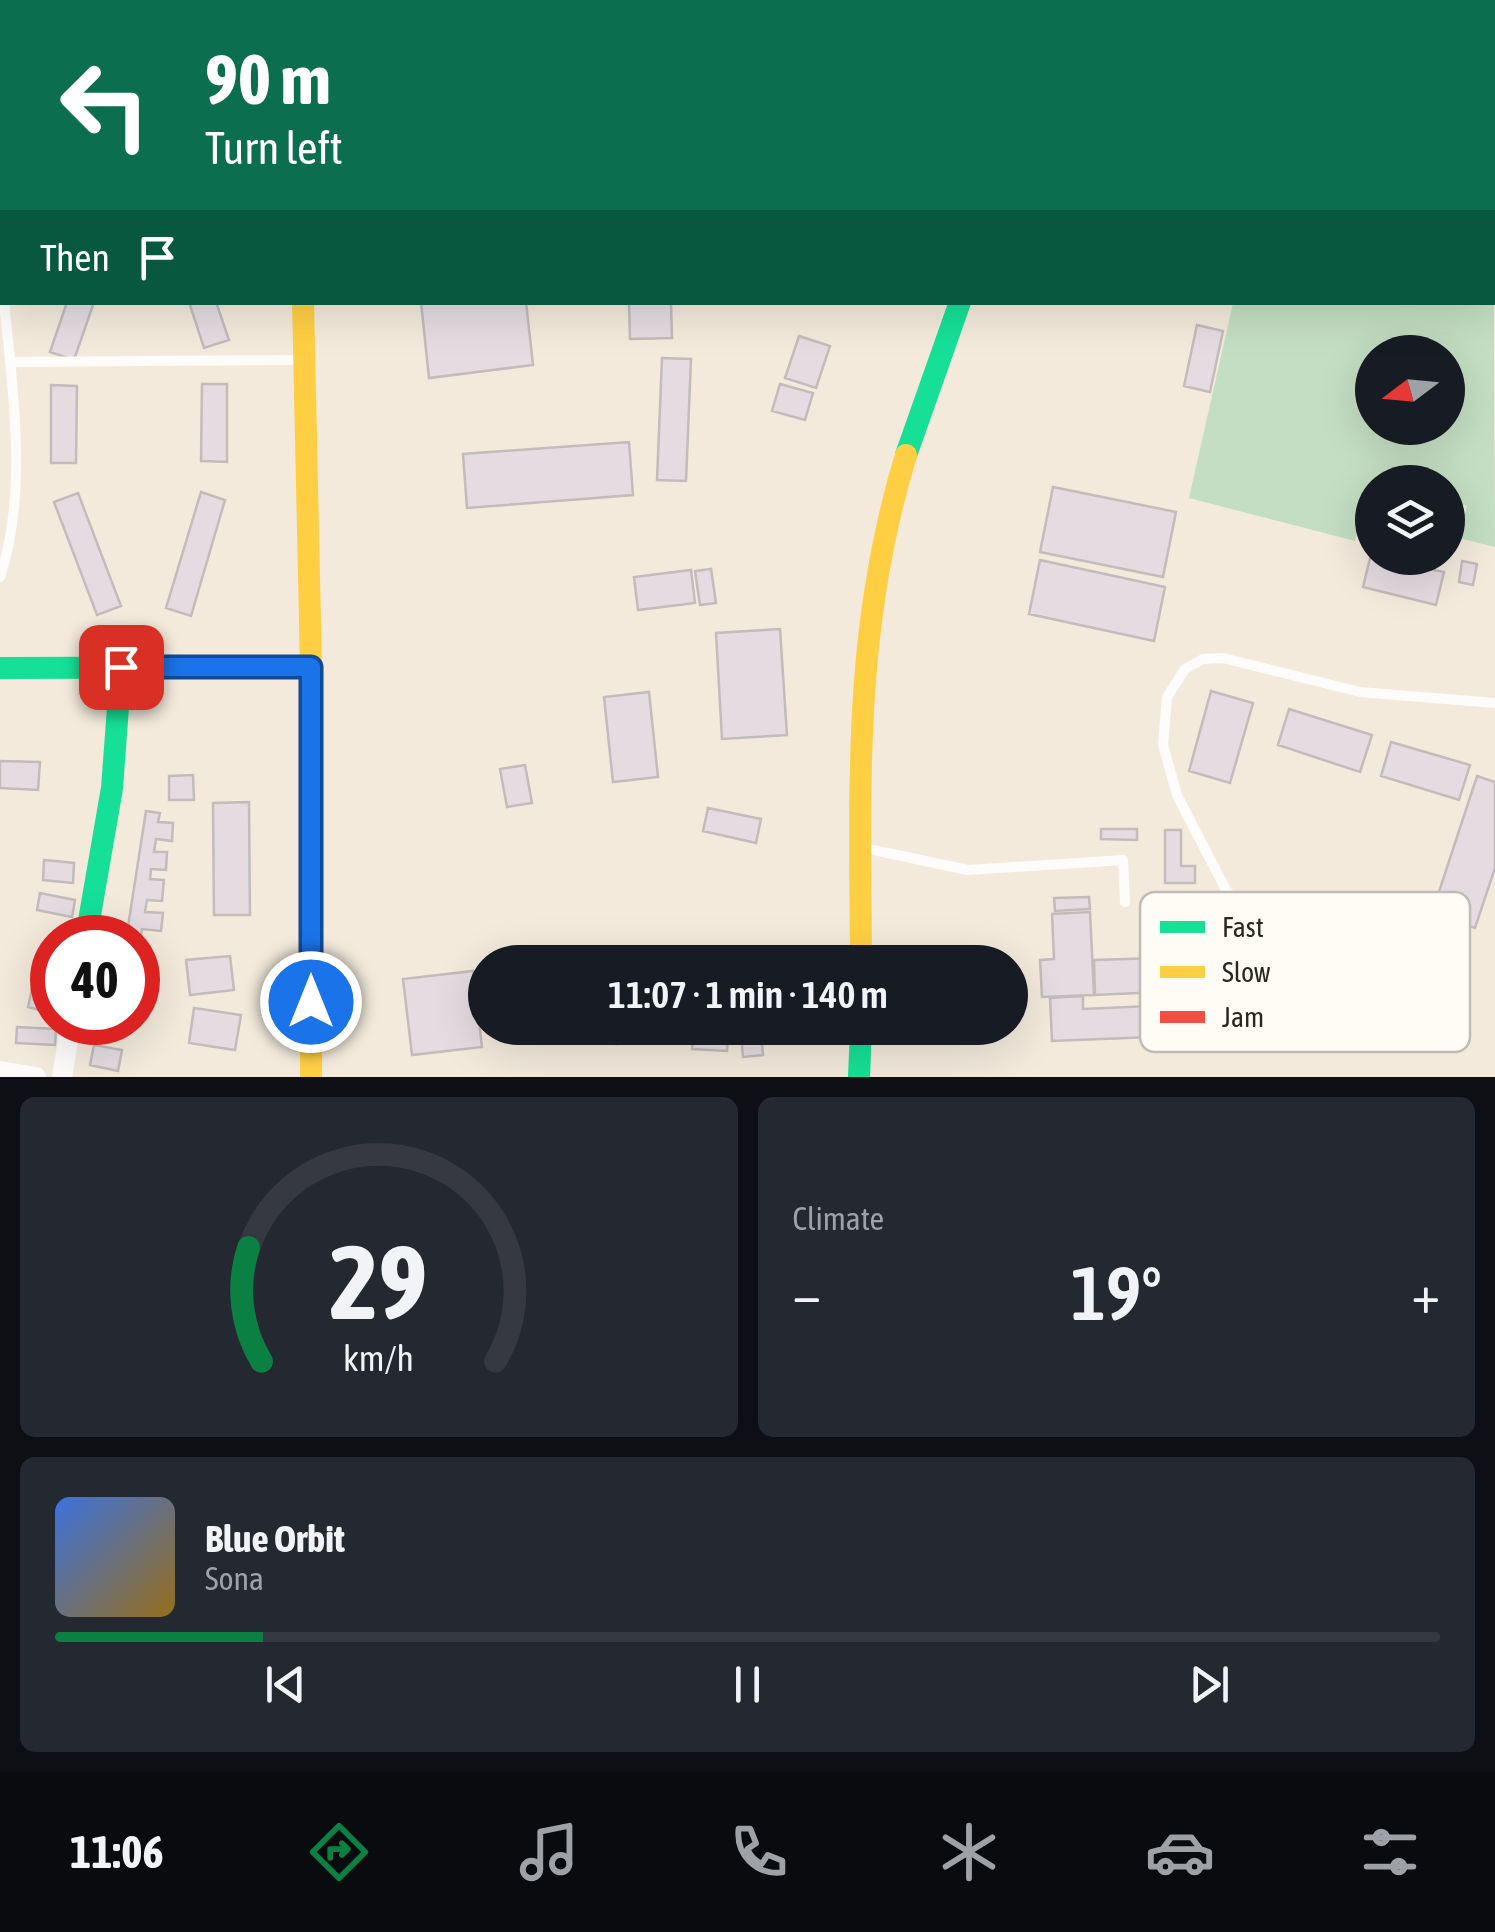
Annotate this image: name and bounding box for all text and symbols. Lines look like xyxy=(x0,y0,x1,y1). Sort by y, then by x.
text: 90 m xyxy=(205,39,331,119)
icon: left xyxy=(40,40,170,170)
text: Turn left xyxy=(205,122,343,174)
icon: arrive xyxy=(130,230,185,285)
text: Then xyxy=(40,236,110,279)
north arrow xyxy=(1355,335,1465,445)
map controls xyxy=(1355,335,1465,575)
button: layers xyxy=(1355,465,1465,575)
pin xyxy=(79,625,164,710)
icon: arrive xyxy=(94,640,149,695)
legend xyxy=(1140,892,1470,1052)
text: Fast xyxy=(1222,911,1264,943)
speed limit sign: 40 xyxy=(30,915,160,1045)
position arrow xyxy=(259,950,363,1054)
text: Slow xyxy=(1222,956,1271,988)
text: 11:07 · 1 min · 140 m xyxy=(608,973,888,1016)
text: Jam xyxy=(1222,1001,1264,1033)
text: Climate xyxy=(793,1200,884,1237)
text: 29 xyxy=(330,1222,428,1341)
text: 19° xyxy=(1071,1250,1162,1336)
text: − xyxy=(793,1262,821,1325)
text: + xyxy=(1411,1262,1440,1325)
text: km/h xyxy=(343,1338,414,1379)
text: Blue Orbit xyxy=(205,1517,345,1560)
text: Sona xyxy=(205,1560,264,1597)
icon: previous xyxy=(258,1657,313,1712)
icon: pause xyxy=(720,1657,775,1712)
icon: next xyxy=(1182,1657,1237,1712)
icon: directions xyxy=(304,1817,374,1887)
icon: music xyxy=(514,1817,584,1887)
icon: phone xyxy=(724,1817,794,1887)
icon: climate xyxy=(934,1817,1004,1887)
icon: car xyxy=(1145,1817,1215,1887)
icon: filters xyxy=(1355,1817,1425,1887)
text: 11:06 xyxy=(70,1826,164,1878)

